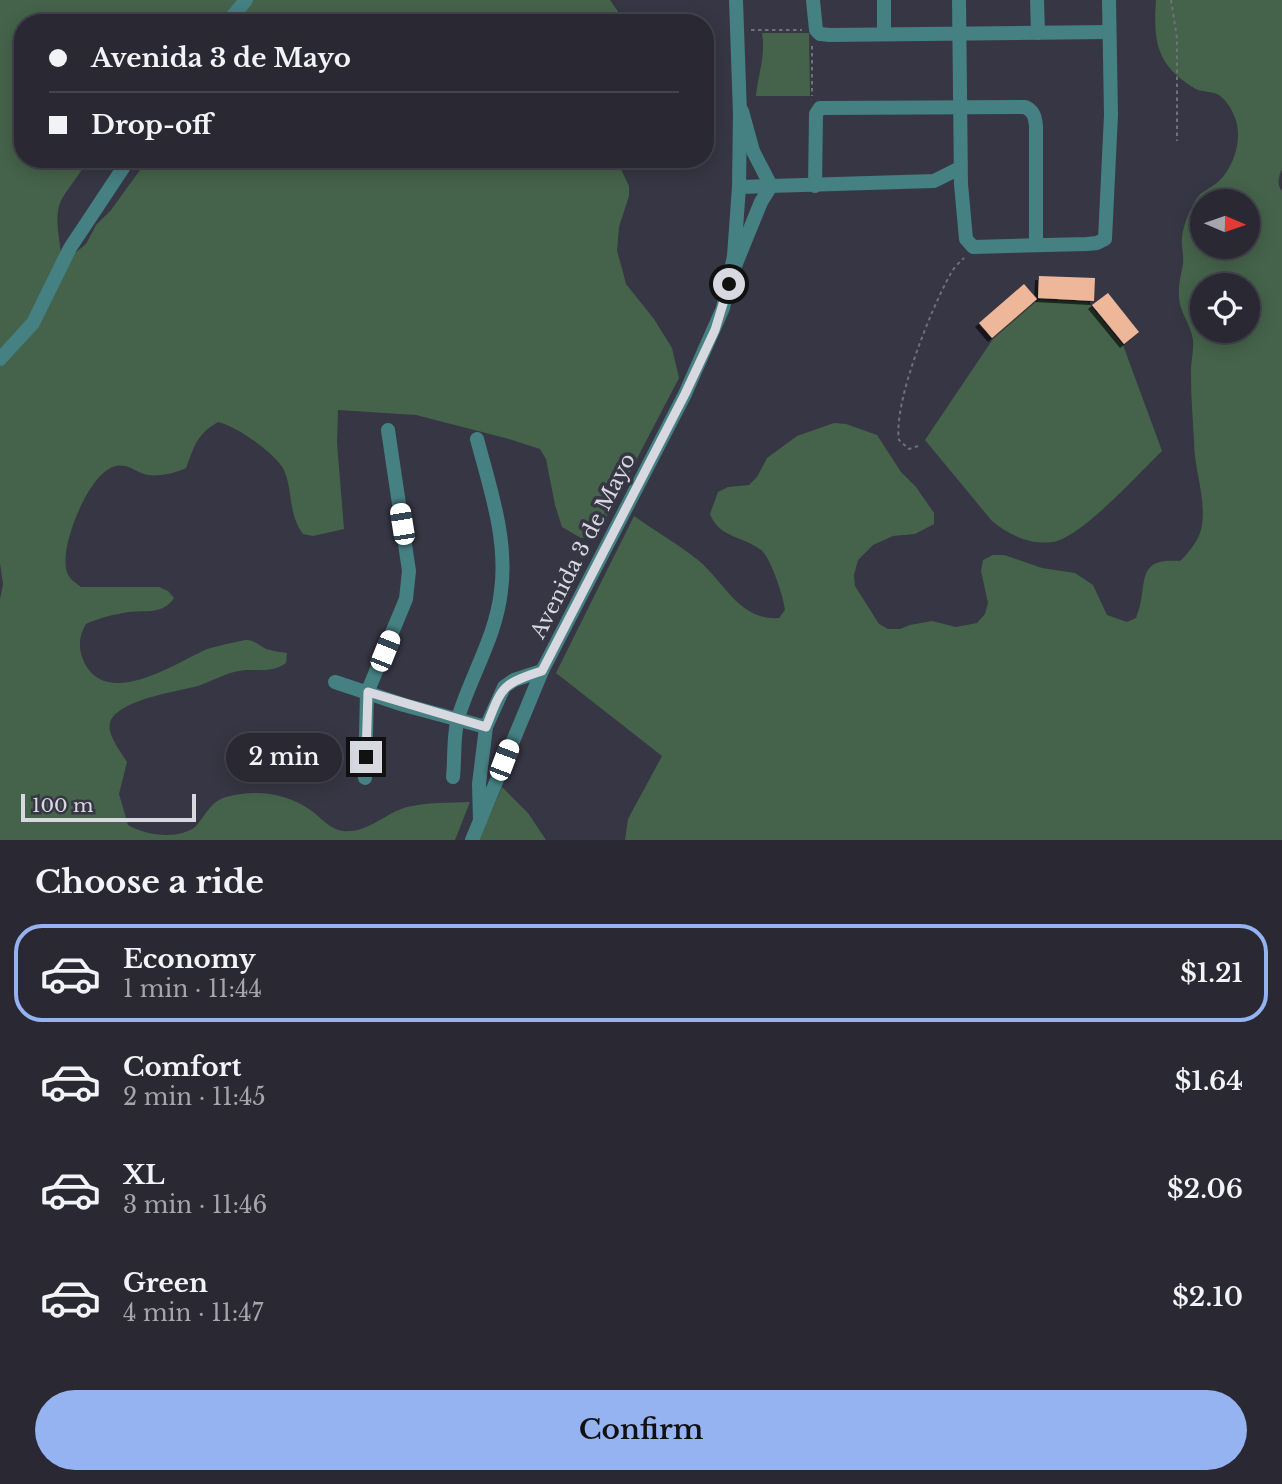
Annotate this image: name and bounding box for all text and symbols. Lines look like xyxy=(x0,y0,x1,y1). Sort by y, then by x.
text: Avenida 3 de Mayo xyxy=(91,42,351,74)
text: Drop-off xyxy=(91,109,212,141)
north arrow xyxy=(1190,189,1260,259)
map controls xyxy=(1190,189,1260,343)
route start xyxy=(713,268,745,300)
button: locate xyxy=(1190,273,1260,343)
street label: Avenida 3 de Mayo xyxy=(525,449,641,644)
car xyxy=(389,502,416,546)
car xyxy=(368,628,403,674)
callout: 2 min xyxy=(226,732,342,782)
car xyxy=(487,737,522,783)
route end xyxy=(350,741,382,773)
text: 2 min xyxy=(249,743,319,771)
scale bar xyxy=(21,791,196,823)
text: 100 m xyxy=(32,794,93,817)
text: Choose a ride xyxy=(35,862,264,902)
icon: car xyxy=(39,942,102,1005)
text: Economy xyxy=(123,943,256,975)
text: $1.21 xyxy=(1180,957,1243,989)
text: 1 min · 11:44 xyxy=(123,975,262,1003)
icon: car xyxy=(39,1050,102,1113)
text: Comfort xyxy=(123,1051,241,1083)
text: $1.64 xyxy=(1175,1065,1243,1097)
text: 2 min · 11:45 xyxy=(123,1083,266,1111)
icon: car xyxy=(39,1158,102,1221)
text: XL xyxy=(123,1159,165,1191)
text: $2.06 xyxy=(1167,1173,1243,1205)
text: 3 min · 11:46 xyxy=(123,1191,267,1219)
icon: car xyxy=(39,1266,102,1329)
text: Green xyxy=(123,1267,208,1299)
text: $2.10 xyxy=(1172,1281,1243,1313)
text: 4 min · 11:47 xyxy=(123,1299,263,1327)
button: Confirm xyxy=(35,1390,1247,1470)

